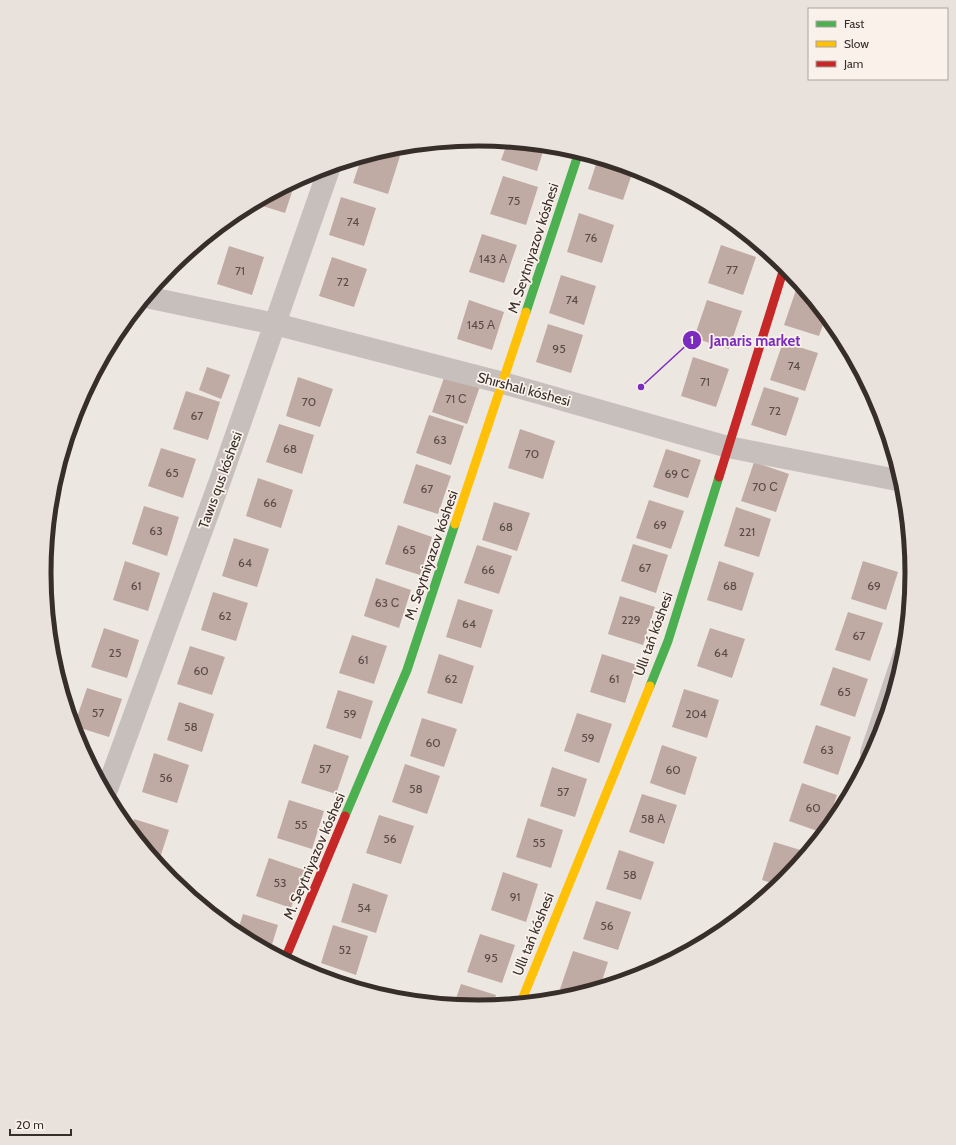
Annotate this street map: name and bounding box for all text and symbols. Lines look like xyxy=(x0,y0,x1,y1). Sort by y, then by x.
legend xyxy=(808,8,948,80)
text: Fast xyxy=(844,16,864,31)
text: Slow xyxy=(844,36,869,51)
text: Jam xyxy=(843,56,863,71)
street label: M. Seytniyazov kóshesi xyxy=(503,181,563,315)
house number: 75 xyxy=(508,193,520,208)
house number: 74 xyxy=(347,214,359,229)
house number: 76 xyxy=(585,230,597,245)
house number: 143 А xyxy=(479,251,507,266)
house number: 77 xyxy=(726,262,738,277)
house number: 71 xyxy=(235,263,245,278)
house number: 72 xyxy=(337,274,349,289)
house number: 74 xyxy=(566,292,578,307)
house number: 145 А xyxy=(467,317,495,332)
callout: Janaris market xyxy=(682,327,809,354)
text: 1 xyxy=(690,332,694,347)
text: Janaris market xyxy=(709,332,800,350)
house number: 95 xyxy=(552,341,566,356)
house number: 74 xyxy=(788,358,800,373)
street label: Shırshalı kóshesi xyxy=(476,368,573,410)
house number: 71 xyxy=(700,374,710,389)
house number: 71 С xyxy=(445,391,467,406)
house number: 70 xyxy=(302,394,316,409)
house number: 72 xyxy=(769,403,781,418)
house number: 67 xyxy=(191,408,203,423)
street label: Tawıs qus kóshesi xyxy=(194,429,246,531)
house number: 63 xyxy=(433,432,447,447)
house number: 68 xyxy=(283,441,297,456)
house number: 70 xyxy=(525,446,539,461)
house number: 65 xyxy=(165,465,179,480)
house number: 69 С xyxy=(665,466,690,481)
house number: 70 С xyxy=(752,479,778,494)
house number: 67 xyxy=(421,481,433,496)
street label: M. Seytniyazov kóshesi xyxy=(400,488,462,622)
house number: 66 xyxy=(263,495,277,510)
house number: 69 xyxy=(653,517,667,532)
house number: 68 xyxy=(499,519,513,534)
house number: 63 xyxy=(149,523,163,538)
house number: 221 xyxy=(739,524,755,539)
house number: 65 xyxy=(402,542,416,557)
house number: 64 xyxy=(238,555,252,570)
house number: 67 xyxy=(639,560,651,575)
house number: 66 xyxy=(481,562,495,577)
house number: 61 xyxy=(131,578,141,593)
house number: 68 xyxy=(723,578,737,593)
house number: 69 xyxy=(867,578,881,593)
street label: Ullı tań kóshesi xyxy=(629,590,677,678)
house number: 63 С xyxy=(375,595,400,610)
house number: 62 xyxy=(218,608,232,623)
house number: 229 xyxy=(621,612,641,627)
house number: 64 xyxy=(462,616,476,631)
house number: 67 xyxy=(853,628,865,643)
house number: 25 xyxy=(109,645,121,660)
house number: 64 xyxy=(714,645,728,660)
house number: 61 xyxy=(358,652,368,667)
house number: 60 xyxy=(193,663,209,678)
house number: 62 xyxy=(444,671,458,686)
house number: 61 xyxy=(609,671,619,686)
house number: 65 xyxy=(837,684,851,699)
house number: 57 xyxy=(92,705,104,720)
house number: 59 xyxy=(343,706,357,721)
house number: 204 xyxy=(685,706,707,721)
house number: 58 xyxy=(184,719,198,734)
house number: 59 xyxy=(581,730,595,745)
house number: 60 xyxy=(425,735,441,750)
house number: 63 xyxy=(820,742,834,757)
house number: 57 xyxy=(319,761,331,776)
house number: 60 xyxy=(665,762,681,777)
house number: 56 xyxy=(159,770,173,785)
house number: 58 xyxy=(409,781,423,796)
house number: 57 xyxy=(557,784,569,799)
street label: M. Seytniyazov kóshesi xyxy=(279,790,349,922)
house number: 60 xyxy=(805,800,821,815)
house number: 58 А xyxy=(641,811,665,826)
house number: 55 xyxy=(295,817,307,832)
house number: 56 xyxy=(383,831,397,846)
house number: 55 xyxy=(533,835,545,850)
house number: 58 xyxy=(623,867,637,882)
house number: 53 xyxy=(274,875,286,890)
house number: 91 xyxy=(510,889,520,904)
street label: Ullı tań kóshesi xyxy=(508,890,558,978)
house number: 54 xyxy=(357,900,371,915)
house number: 56 xyxy=(600,918,614,933)
house number: 52 xyxy=(339,942,351,957)
house number: 95 xyxy=(484,950,498,965)
scale bar xyxy=(10,1111,71,1137)
text: 20 m xyxy=(16,1117,44,1132)

